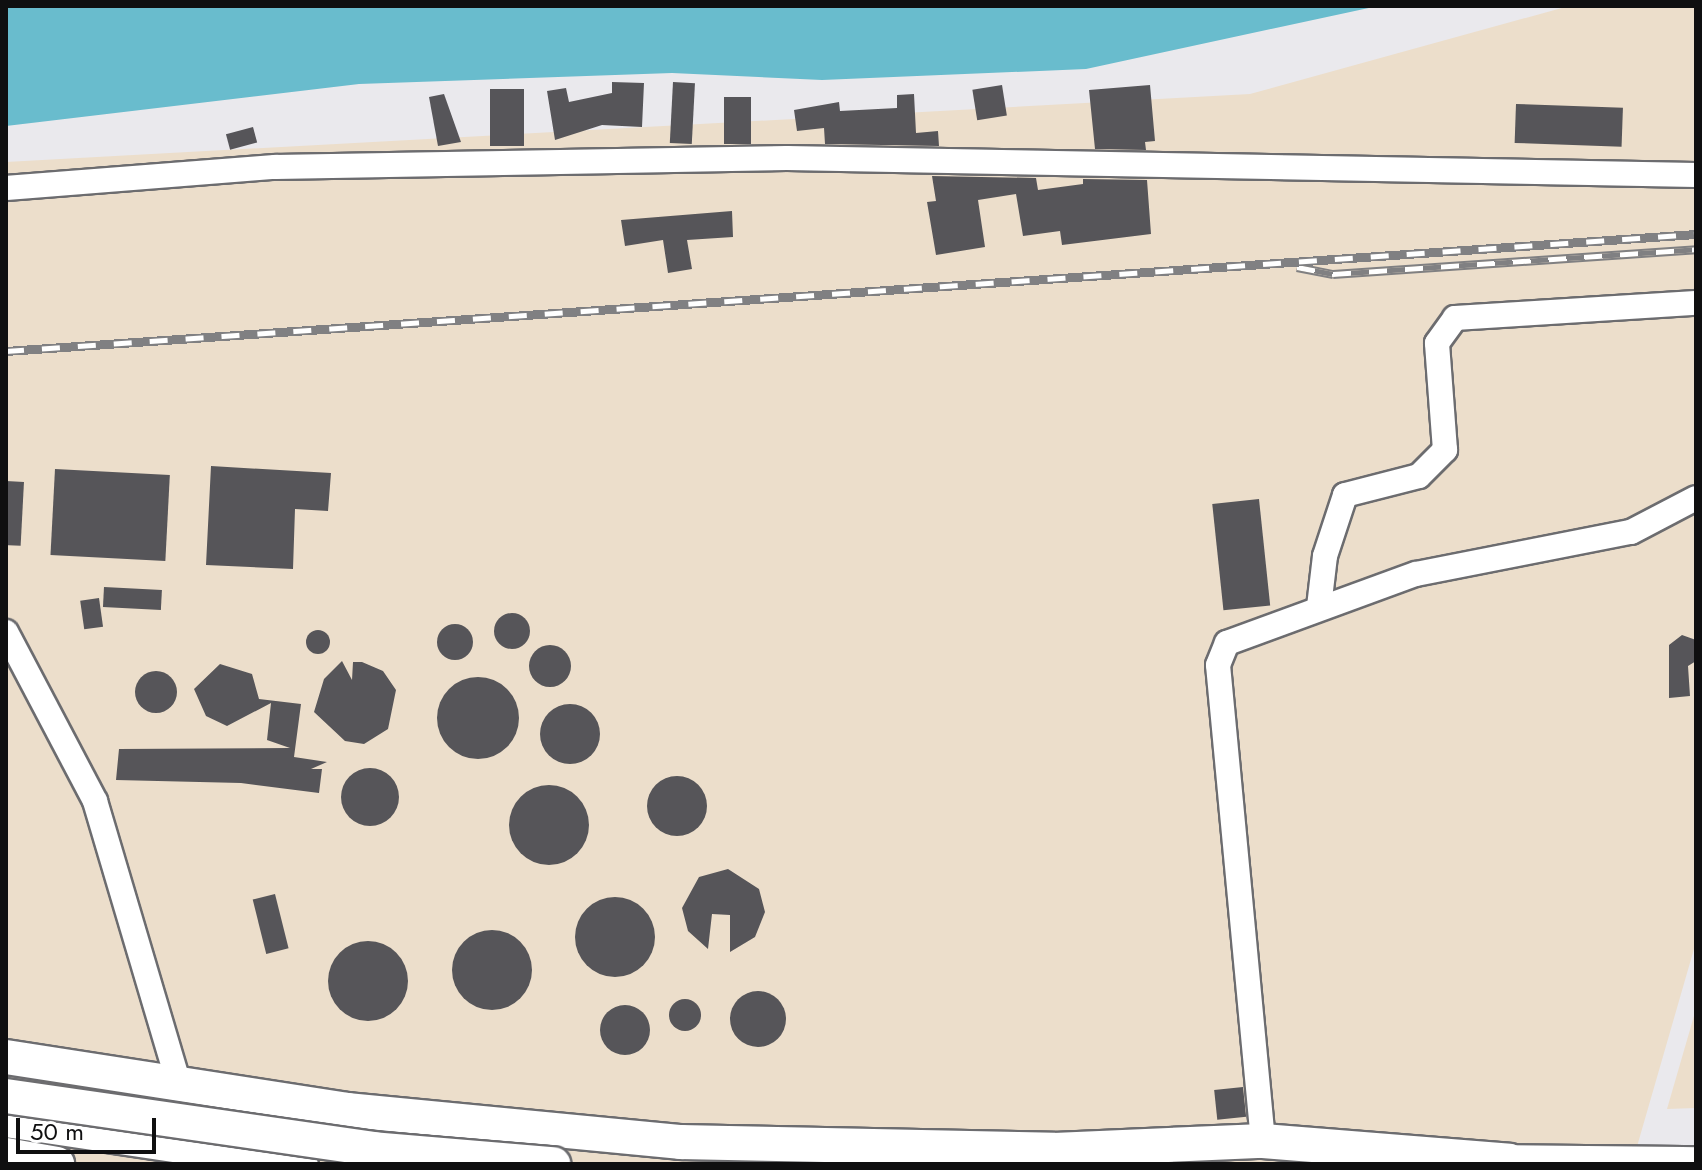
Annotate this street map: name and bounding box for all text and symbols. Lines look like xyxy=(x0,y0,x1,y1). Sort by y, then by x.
scale bar xyxy=(20,1102,160,1152)
text: 50 m xyxy=(30,1114,84,1149)

